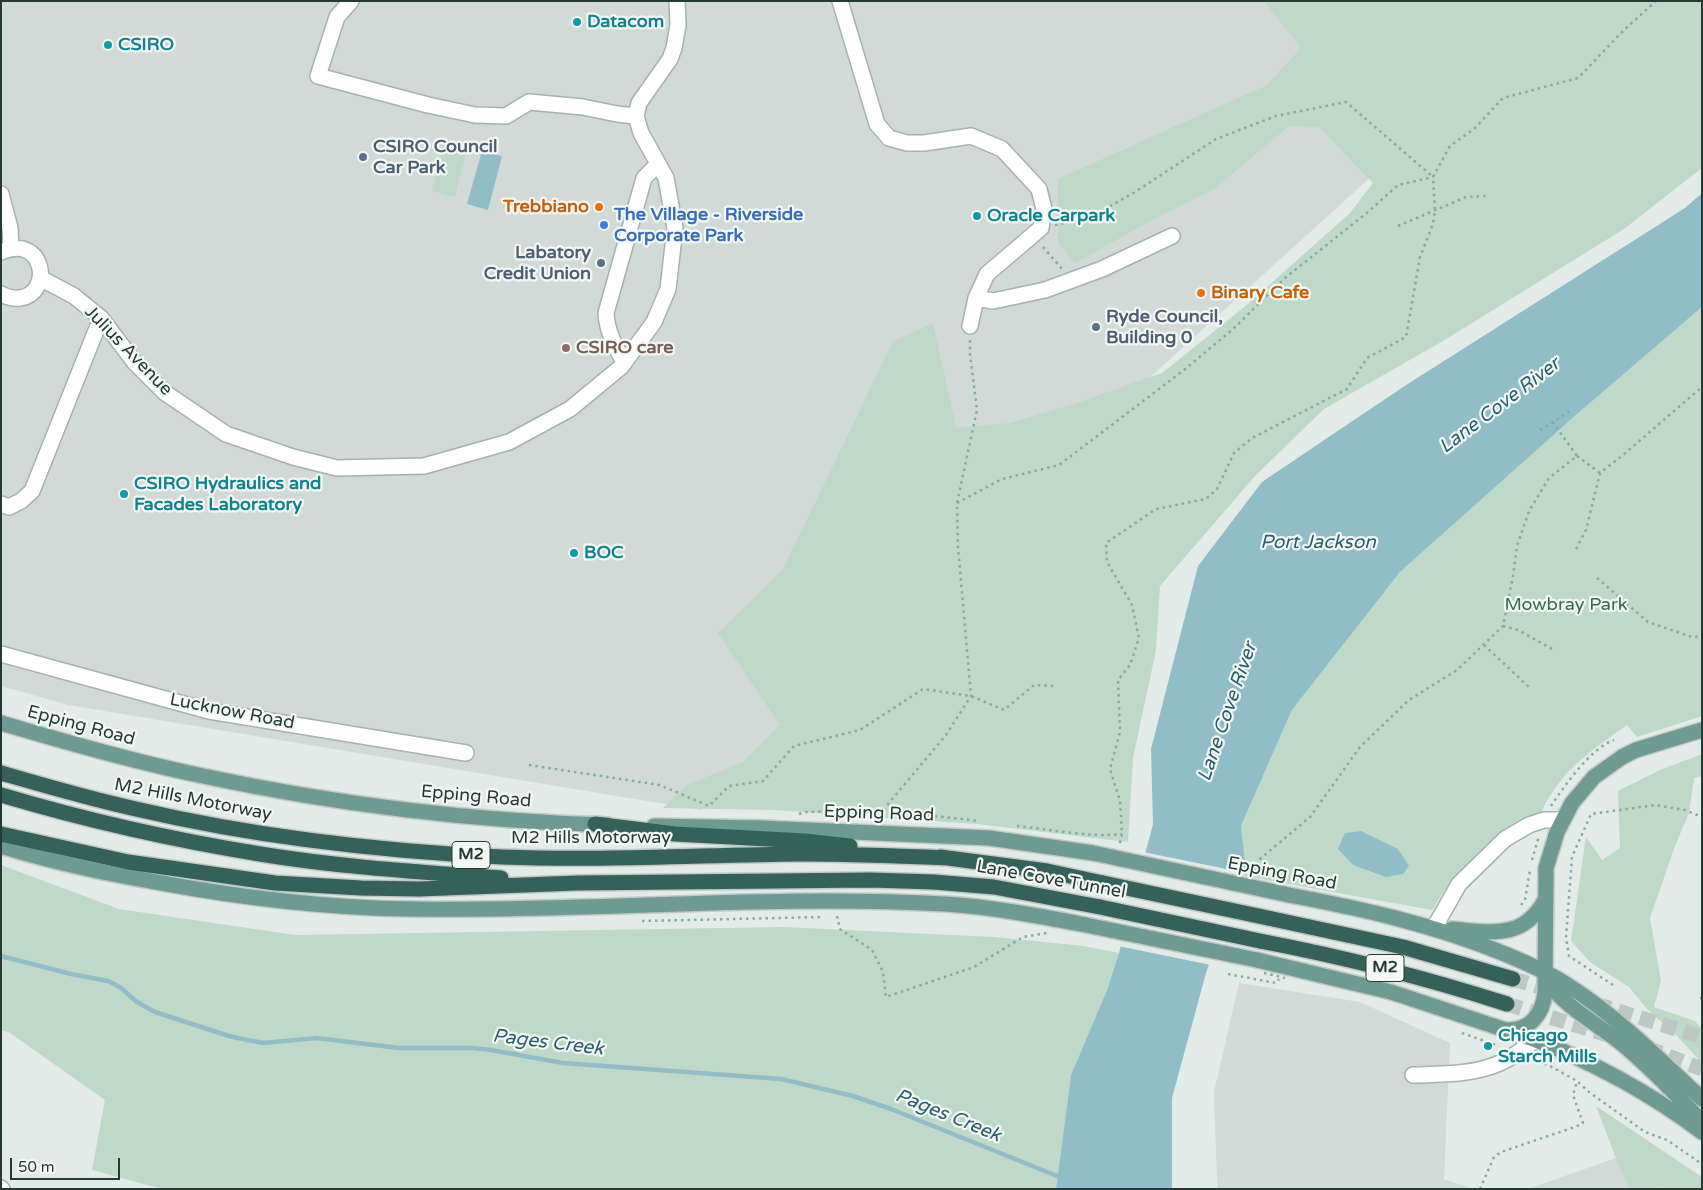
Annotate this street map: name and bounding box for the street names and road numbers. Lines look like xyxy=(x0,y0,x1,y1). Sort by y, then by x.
street label: Julius Avenue xyxy=(80,301,176,401)
street label: Lucknow Road xyxy=(168,689,296,735)
street label: Epping Road xyxy=(25,701,137,751)
street label: M2 Hills Motorway xyxy=(112,774,274,826)
street label: Epping Road xyxy=(420,781,532,813)
street label: Epping Road xyxy=(823,801,935,827)
street label: M2 Hills Motorway xyxy=(511,827,671,849)
road number: M2 xyxy=(452,842,490,868)
street label: Epping Road xyxy=(1226,853,1338,895)
street label: Lane Cove Tunnel xyxy=(975,856,1127,904)
road number: M2 xyxy=(1366,954,1404,981)

